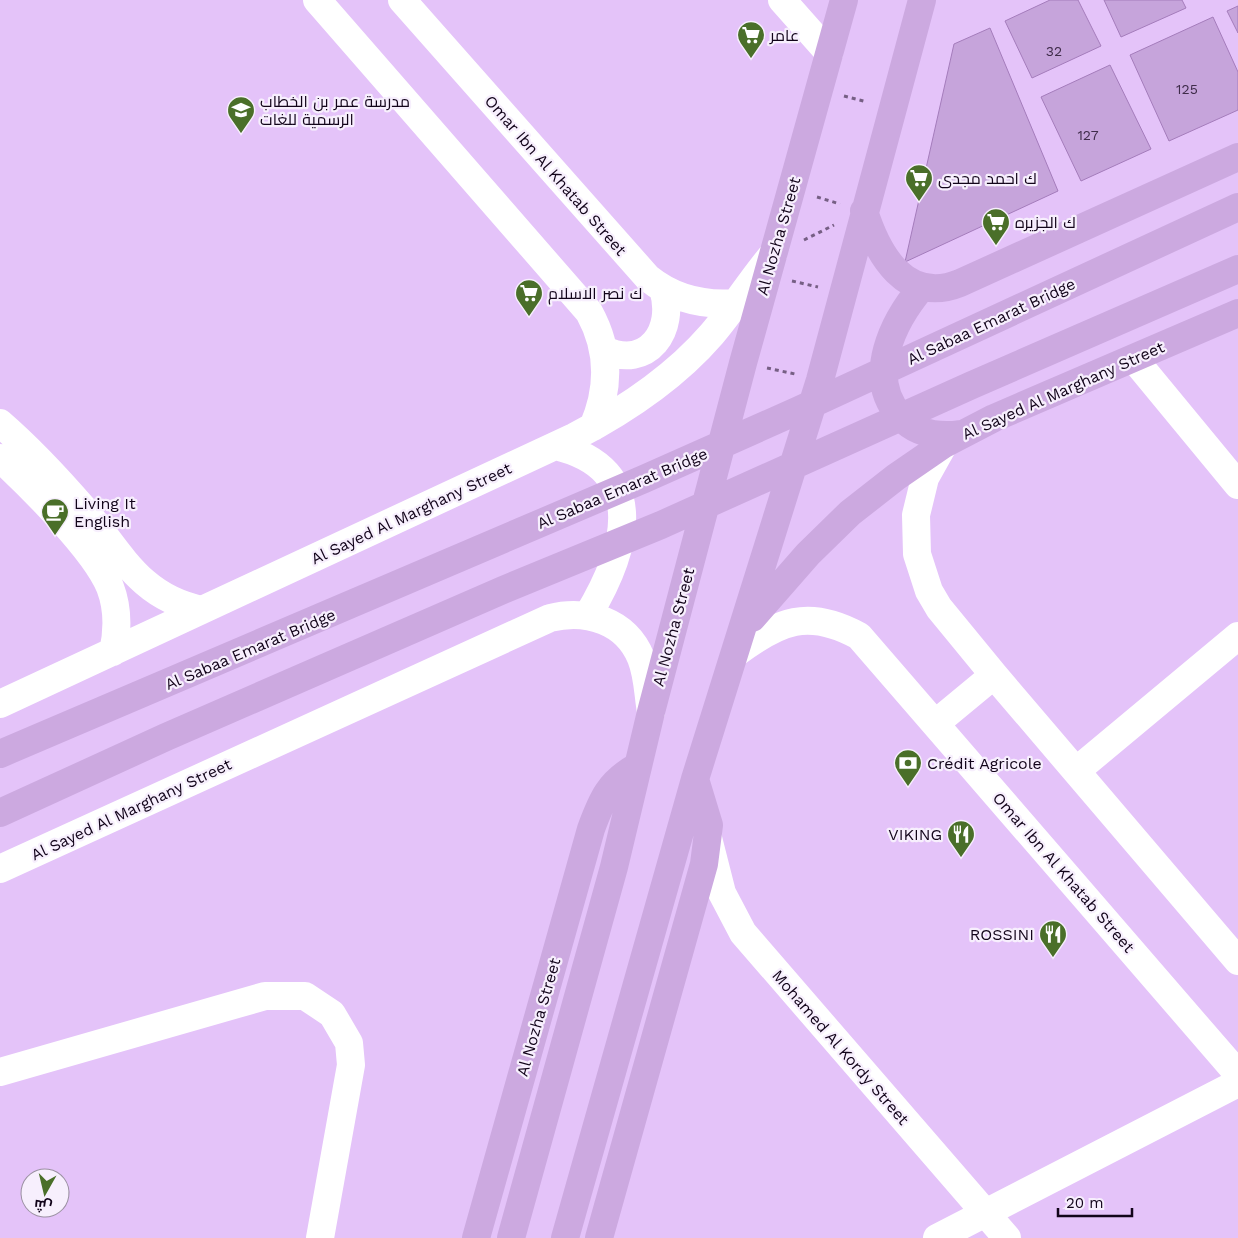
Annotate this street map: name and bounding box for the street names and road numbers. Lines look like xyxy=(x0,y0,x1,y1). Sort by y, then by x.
street label: Omar Ibn Al Khatab Street xyxy=(481,91,631,260)
street label: Al Nozha Street xyxy=(753,175,805,297)
street label: Al Sabaa Emarat Bridge xyxy=(904,274,1078,369)
street label: Al Sayed Al Marghany Street xyxy=(959,337,1167,444)
street label: Al Sabaa Emarat Bridge xyxy=(534,444,710,533)
street label: Al Sayed Al Marghany Street xyxy=(308,458,515,568)
street label: Al Nozha Street xyxy=(648,565,699,689)
street label: Al Sabaa Emarat Bridge xyxy=(162,605,338,694)
street label: Al Sayed Al Marghany Street xyxy=(28,754,235,864)
street label: Omar Ibn Al Khatab Street xyxy=(989,788,1139,957)
street label: Al Nozha Street xyxy=(513,956,565,1078)
street label: Mohamed Al Kordy Street xyxy=(768,966,913,1129)

